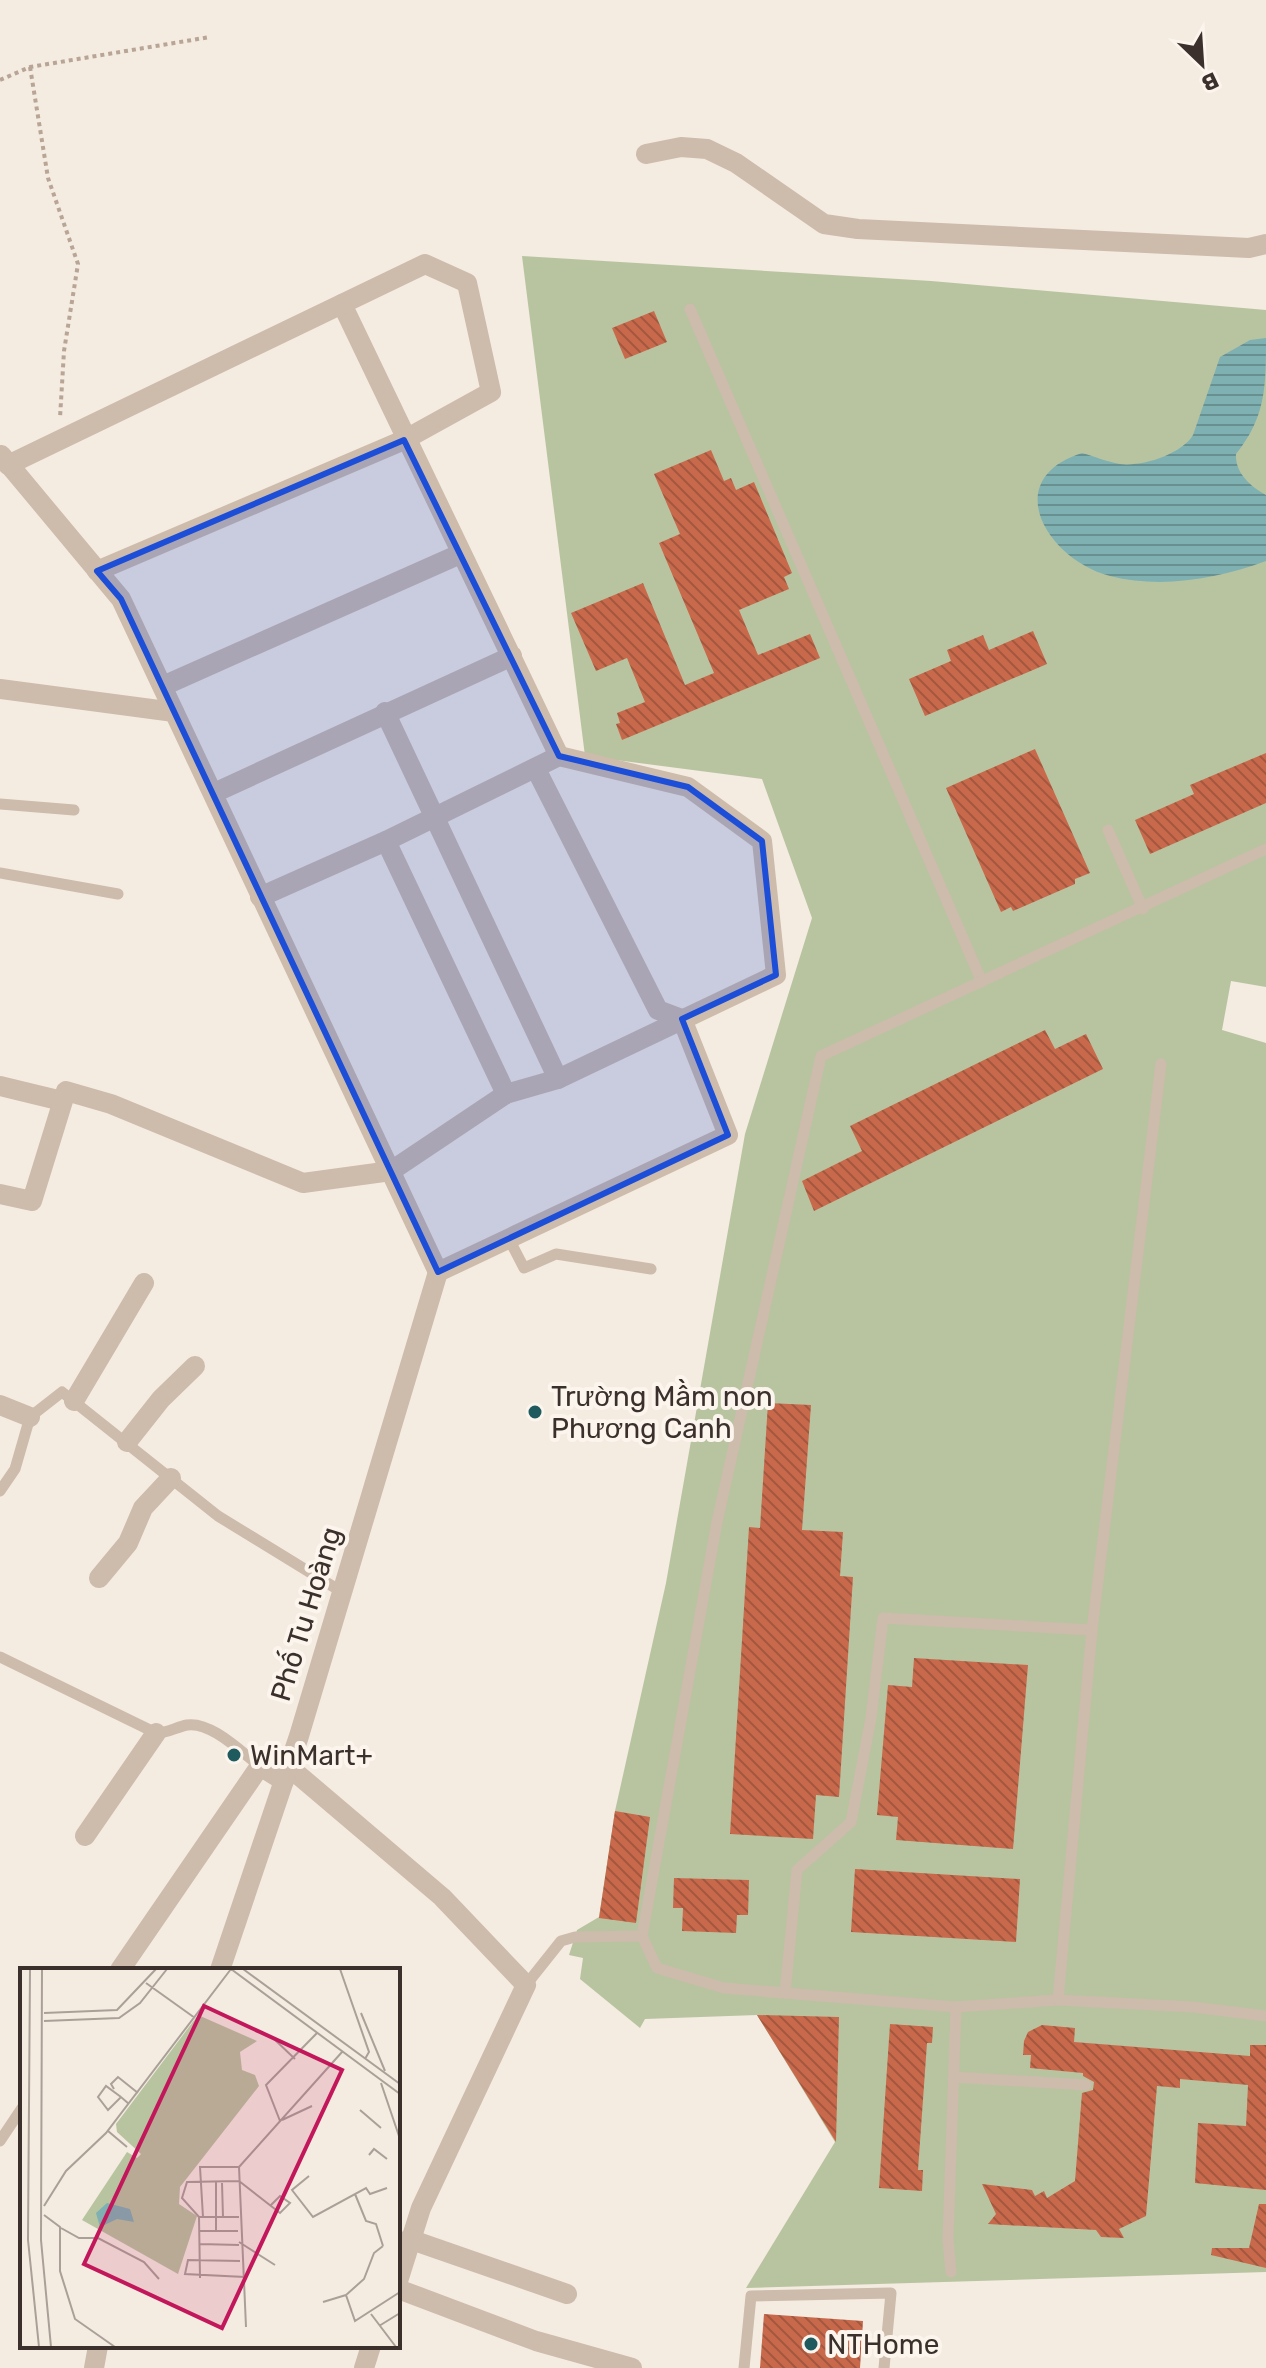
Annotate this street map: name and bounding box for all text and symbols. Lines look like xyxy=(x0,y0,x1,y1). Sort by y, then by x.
north arrow xyxy=(1162,24,1242,104)
text: B xyxy=(1198,66,1223,97)
place label: Trường Mầm non Phương Canh xyxy=(551,1379,773,1445)
marker: Trường Mầm non Phương Canh xyxy=(526,1403,544,1421)
street label: Phố Tu Hoàng xyxy=(263,1523,348,1705)
place label: WinMart+ xyxy=(250,1739,373,1772)
marker: WinMart+ xyxy=(225,1746,243,1764)
inset map xyxy=(20,1968,400,2348)
place label: NTHome xyxy=(827,2328,939,2361)
marker: NTHome xyxy=(802,2335,820,2353)

